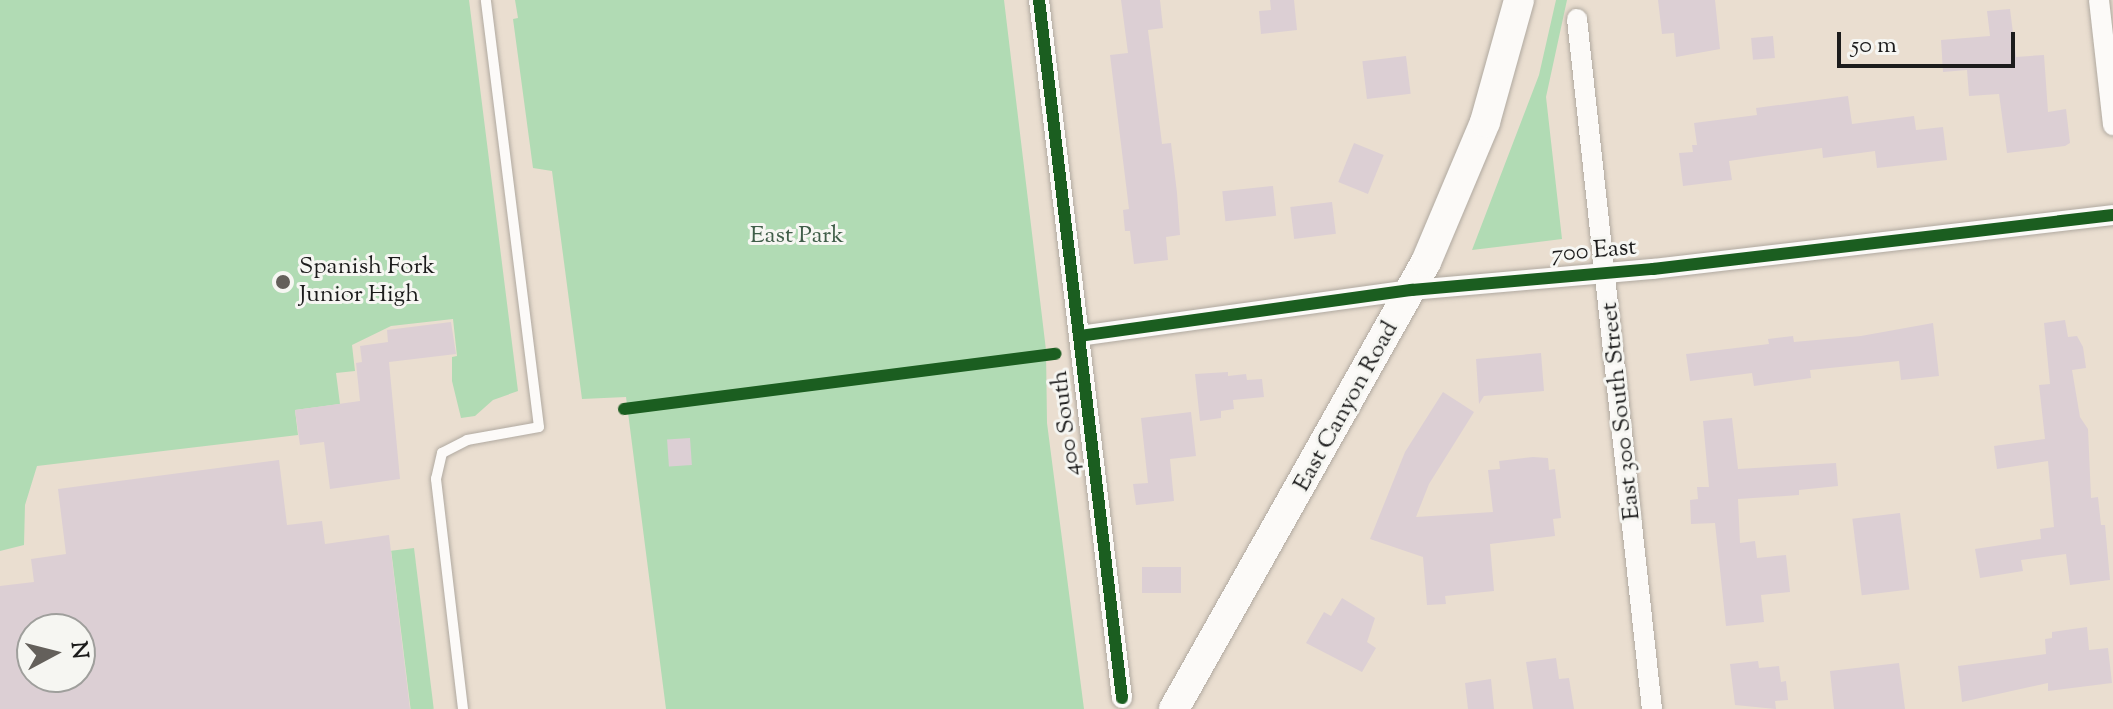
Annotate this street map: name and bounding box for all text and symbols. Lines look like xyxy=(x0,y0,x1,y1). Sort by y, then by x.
scale bar xyxy=(1841,16,2019,66)
text: 50 m xyxy=(1851,29,1897,63)
park label: East Park xyxy=(750,223,844,251)
street label: 700 East xyxy=(1550,234,1638,270)
place label: Spanish Fork Junior High xyxy=(299,254,435,310)
marker: Spanish Fork Junior High xyxy=(274,273,292,291)
street label: East 300 South Street xyxy=(1596,301,1648,521)
street label: East Canyon Road xyxy=(1288,317,1406,497)
street label: 400 South xyxy=(1046,369,1088,477)
north arrow xyxy=(16,613,96,693)
text: N xyxy=(61,640,95,661)

